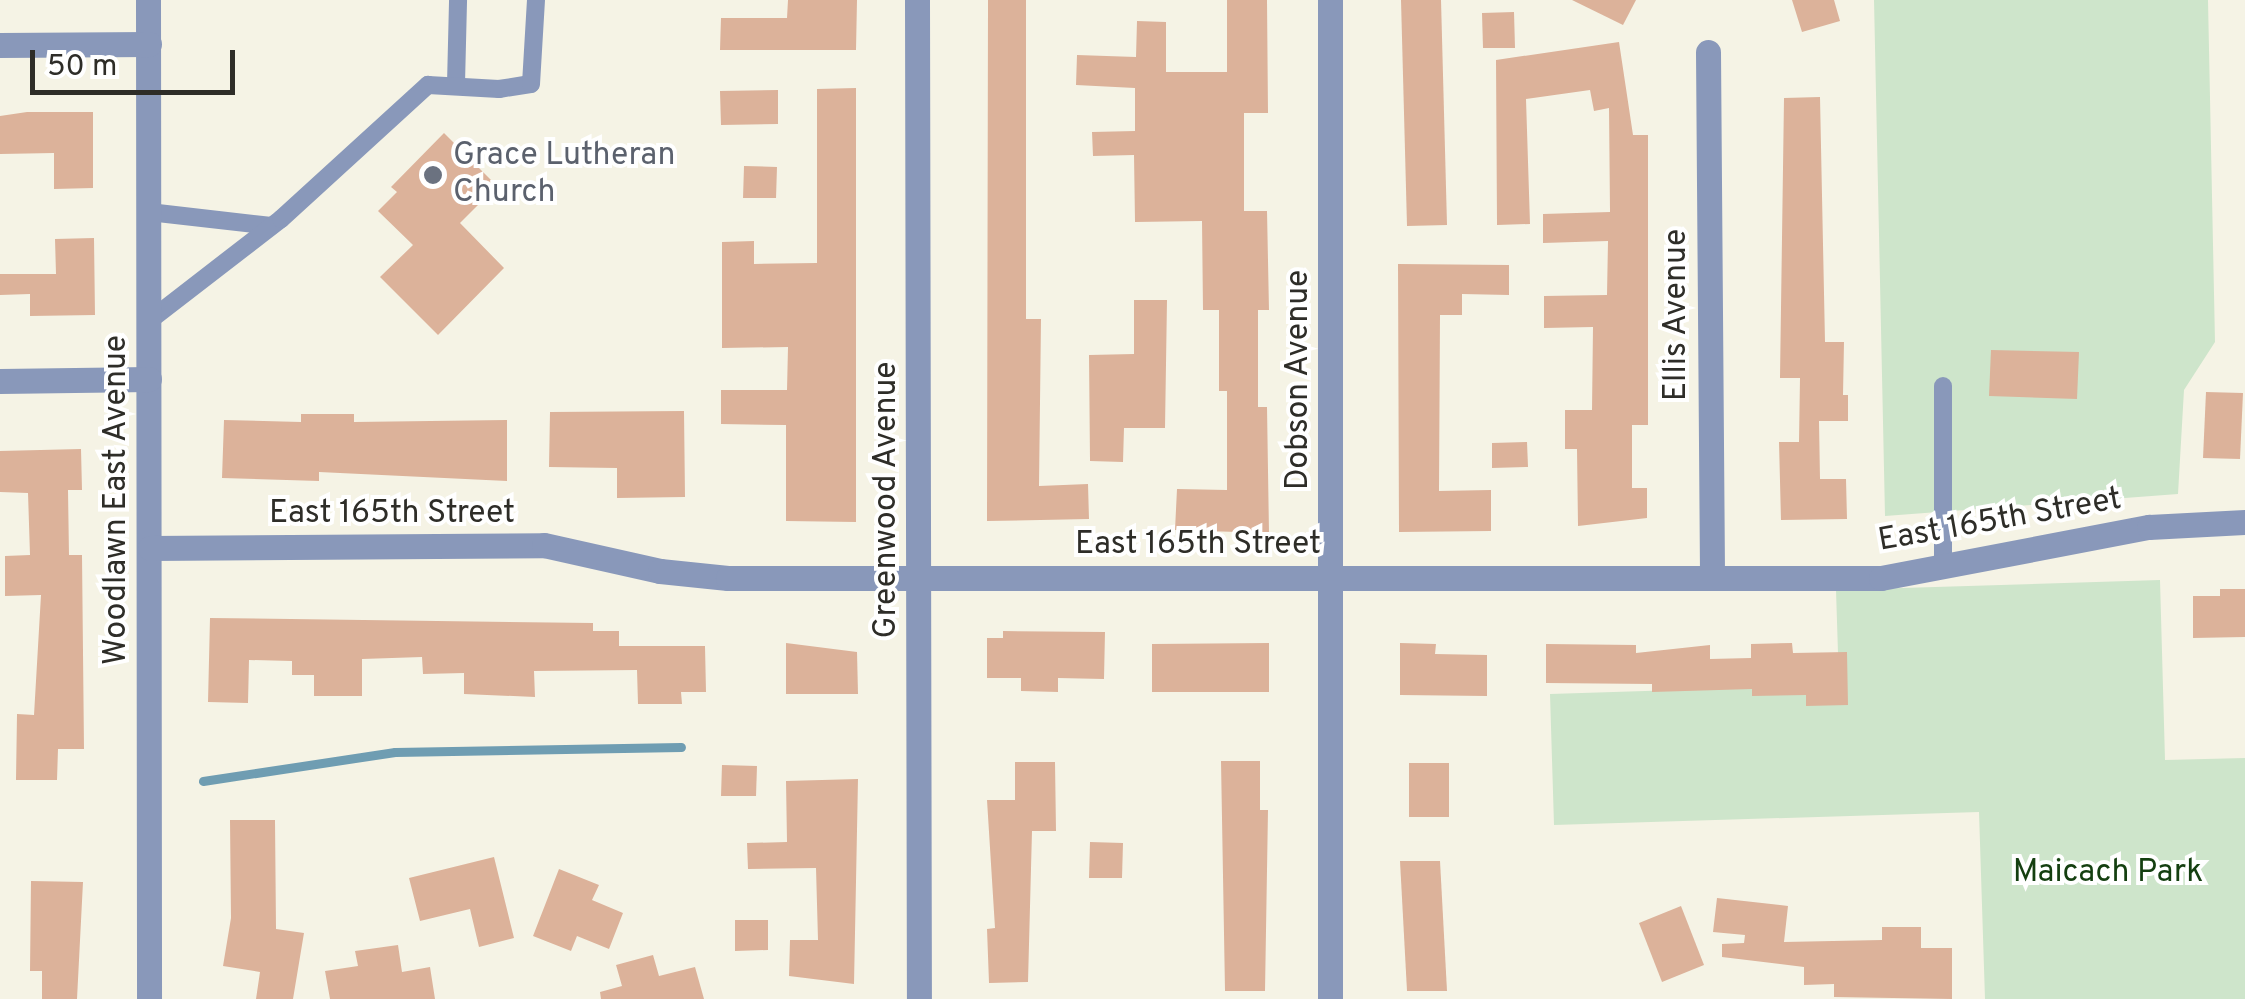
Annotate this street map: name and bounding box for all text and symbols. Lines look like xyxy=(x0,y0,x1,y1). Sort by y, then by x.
scale bar xyxy=(35,30,240,92)
text: 50 m xyxy=(47,49,117,86)
place label: Grace Lutheran Church xyxy=(453,138,676,213)
marker: Grace Lutheran Church xyxy=(422,164,444,186)
street label: Ellis Avenue xyxy=(1658,228,1696,402)
street label: Dobson Avenue xyxy=(1280,269,1318,491)
street label: Woodlawn East Avenue xyxy=(98,334,136,666)
street label: Greenwood Avenue xyxy=(868,361,906,639)
street label: East 165th Street xyxy=(1875,481,2125,561)
street label: East 165th Street xyxy=(269,495,515,533)
street label: East 165th Street xyxy=(1075,526,1321,564)
park label: Maicach Park xyxy=(2013,854,2203,892)

